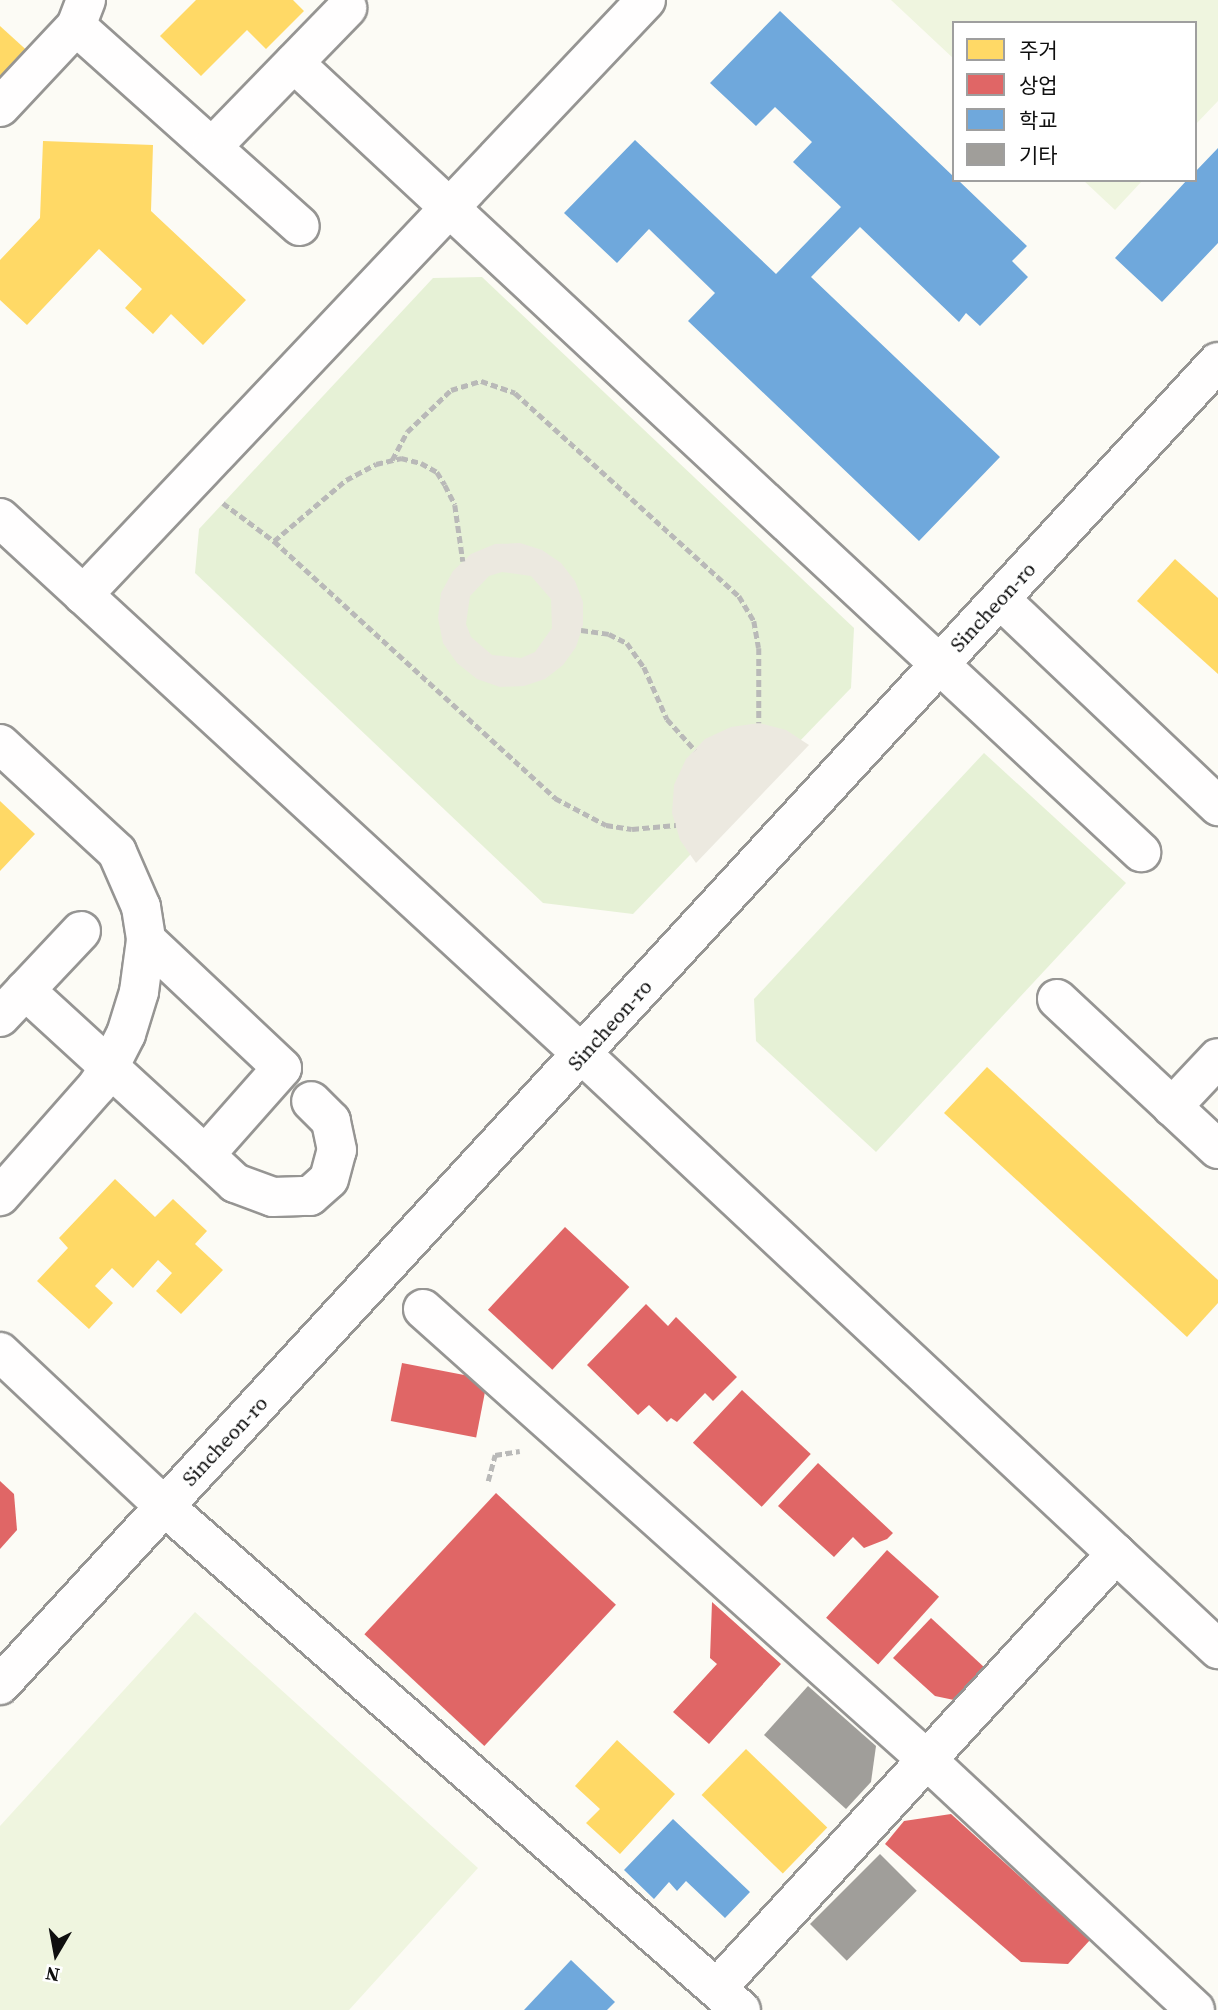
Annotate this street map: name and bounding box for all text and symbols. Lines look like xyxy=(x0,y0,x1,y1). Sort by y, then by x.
legend xyxy=(952,21,1197,182)
text: 주거 xyxy=(1019,36,1058,65)
text: 상업 xyxy=(1019,71,1058,100)
text: 학교 xyxy=(1019,106,1058,135)
text: 기타 xyxy=(1019,141,1058,170)
street label: Sincheon-ro xyxy=(945,557,1041,657)
street label: Sincheon-ro xyxy=(562,974,658,1076)
street label: Sincheon-ro xyxy=(177,1391,273,1491)
north arrow xyxy=(21,1919,91,1989)
text: N xyxy=(43,1961,61,1989)

